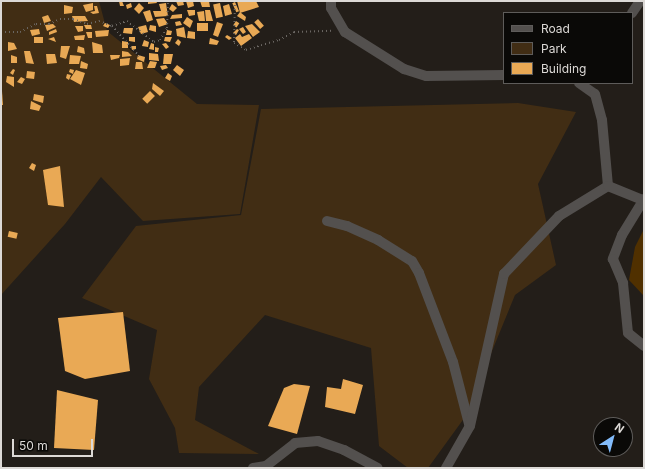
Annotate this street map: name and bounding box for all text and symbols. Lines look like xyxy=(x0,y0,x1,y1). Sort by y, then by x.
legend xyxy=(503,12,633,84)
text: Road xyxy=(541,21,570,36)
text: Park xyxy=(541,41,567,56)
text: Building xyxy=(541,61,586,76)
north arrow xyxy=(593,417,633,457)
text: N xyxy=(612,420,627,436)
scale bar xyxy=(14,431,95,457)
text: 50 m xyxy=(19,438,48,453)

